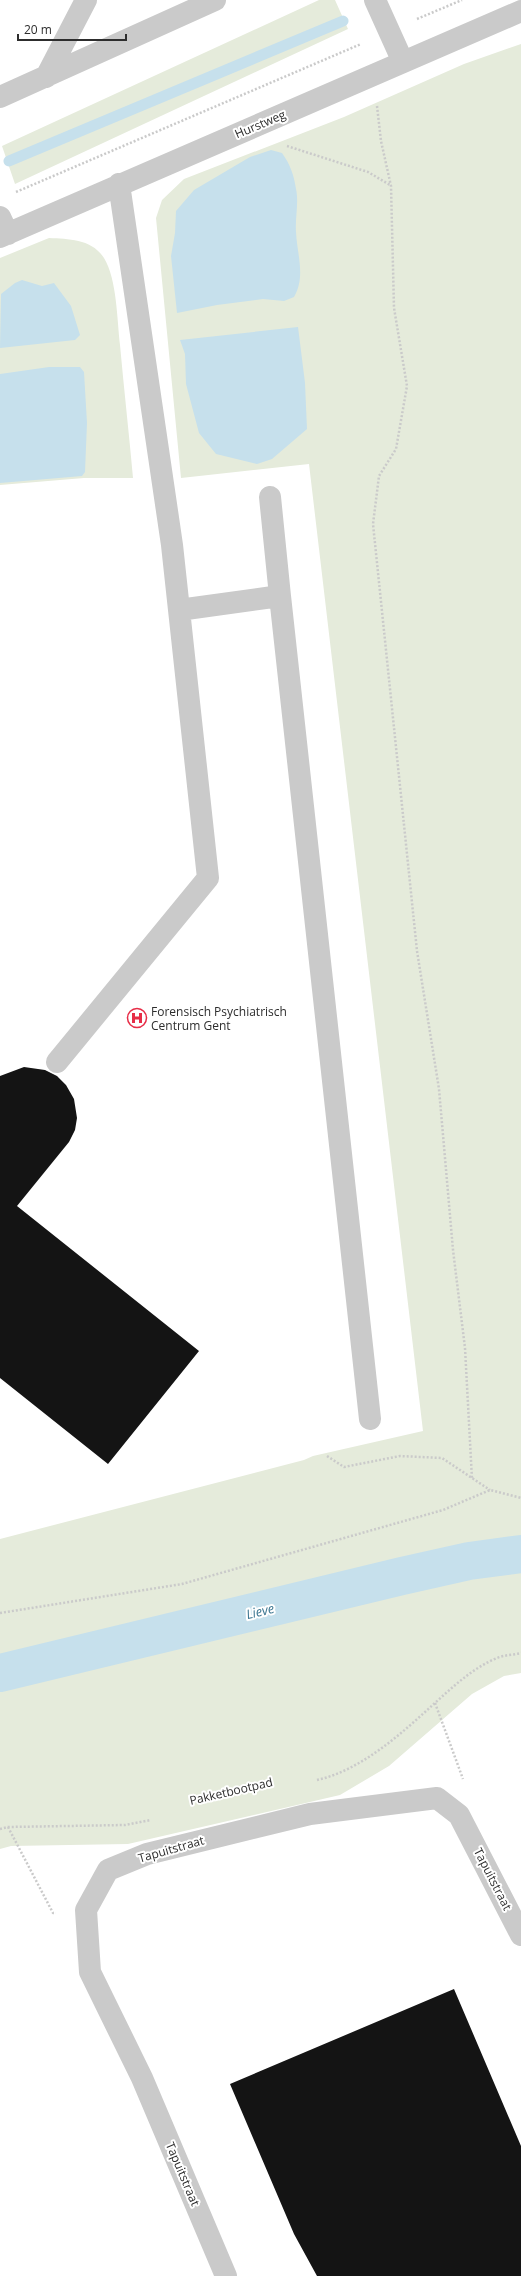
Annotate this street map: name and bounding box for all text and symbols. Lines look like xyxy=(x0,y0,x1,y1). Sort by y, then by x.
scale bar xyxy=(18,16,126,42)
text: 20 m xyxy=(24,21,52,38)
street label: Hurstweg xyxy=(232,106,288,142)
place label: Forensisch Psychiatrisch Centrum Gent xyxy=(151,1003,287,1034)
hospital icon: Forensisch Psychiatrisch Centrum Gent xyxy=(126,1007,148,1029)
water label: Lieve xyxy=(244,1599,276,1623)
street label: Pakketbootpad xyxy=(188,1773,274,1809)
street label: Tapuitstraat xyxy=(136,1831,206,1867)
street label: Tapuitstraat xyxy=(470,1845,516,1913)
street label: Tapuitstraat xyxy=(162,2139,204,2209)

